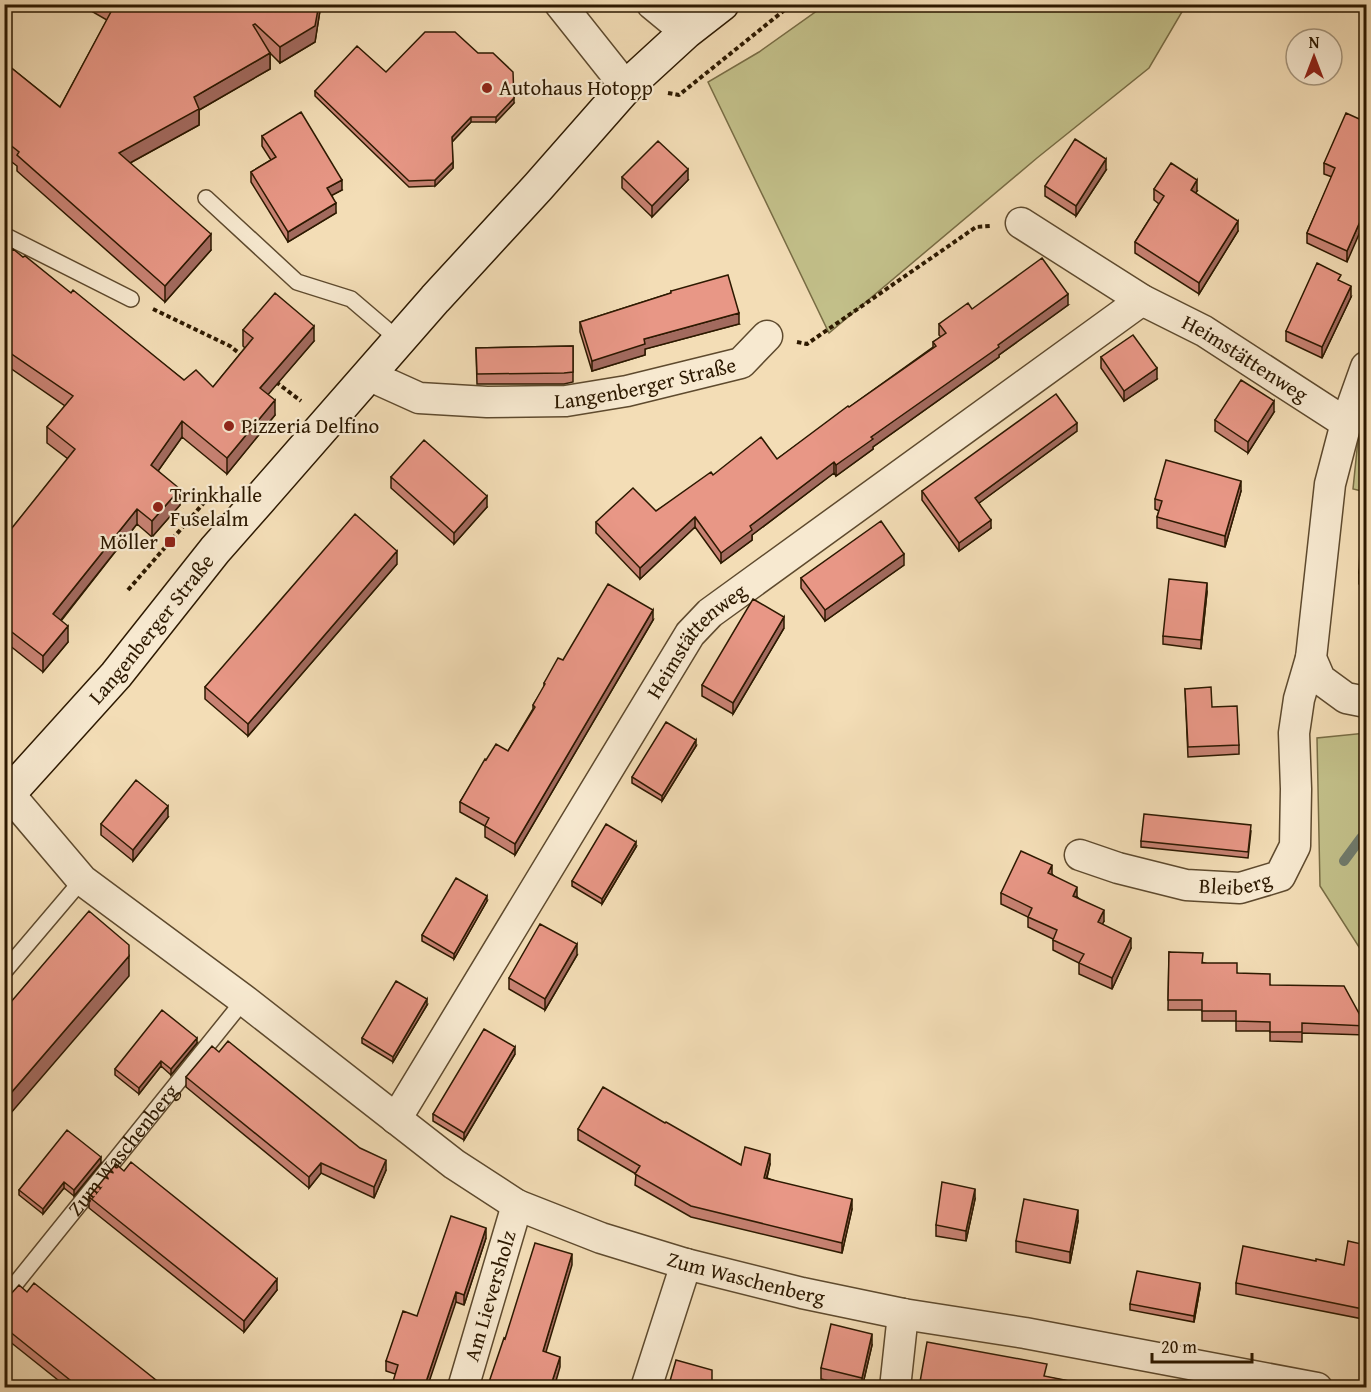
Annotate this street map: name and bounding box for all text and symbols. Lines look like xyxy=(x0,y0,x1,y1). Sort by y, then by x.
north arrow xyxy=(1284,27,1344,87)
text: N xyxy=(1309,30,1320,54)
place label: Autohaus Hotopp xyxy=(499,72,653,103)
marker: Autohaus Hotopp xyxy=(480,81,494,95)
street label: Heimstättenweg xyxy=(1177,307,1315,410)
street label: Langenberger Straße xyxy=(554,349,739,416)
place label: Pizzeria Delfino xyxy=(241,410,379,441)
marker: Pizzeria Delfino xyxy=(222,419,236,433)
place label: Trinkhalle Fuselalm xyxy=(170,479,262,534)
marker: Trinkhalle Fuselalm xyxy=(151,500,165,514)
place label: Möller xyxy=(100,526,158,557)
marker: Möller xyxy=(163,535,177,549)
street label: Langenberger Straße xyxy=(81,547,221,711)
street label: Heimstättenweg xyxy=(638,575,753,704)
street label: Bleiberg xyxy=(1198,863,1276,903)
street label: Zum Waschenberg xyxy=(60,1077,186,1222)
street label: Am Lieversholz xyxy=(456,1227,524,1365)
street label: Zum Waschenberg xyxy=(663,1243,829,1313)
scale bar xyxy=(1152,1326,1252,1364)
text: 20 m xyxy=(1161,1333,1197,1360)

